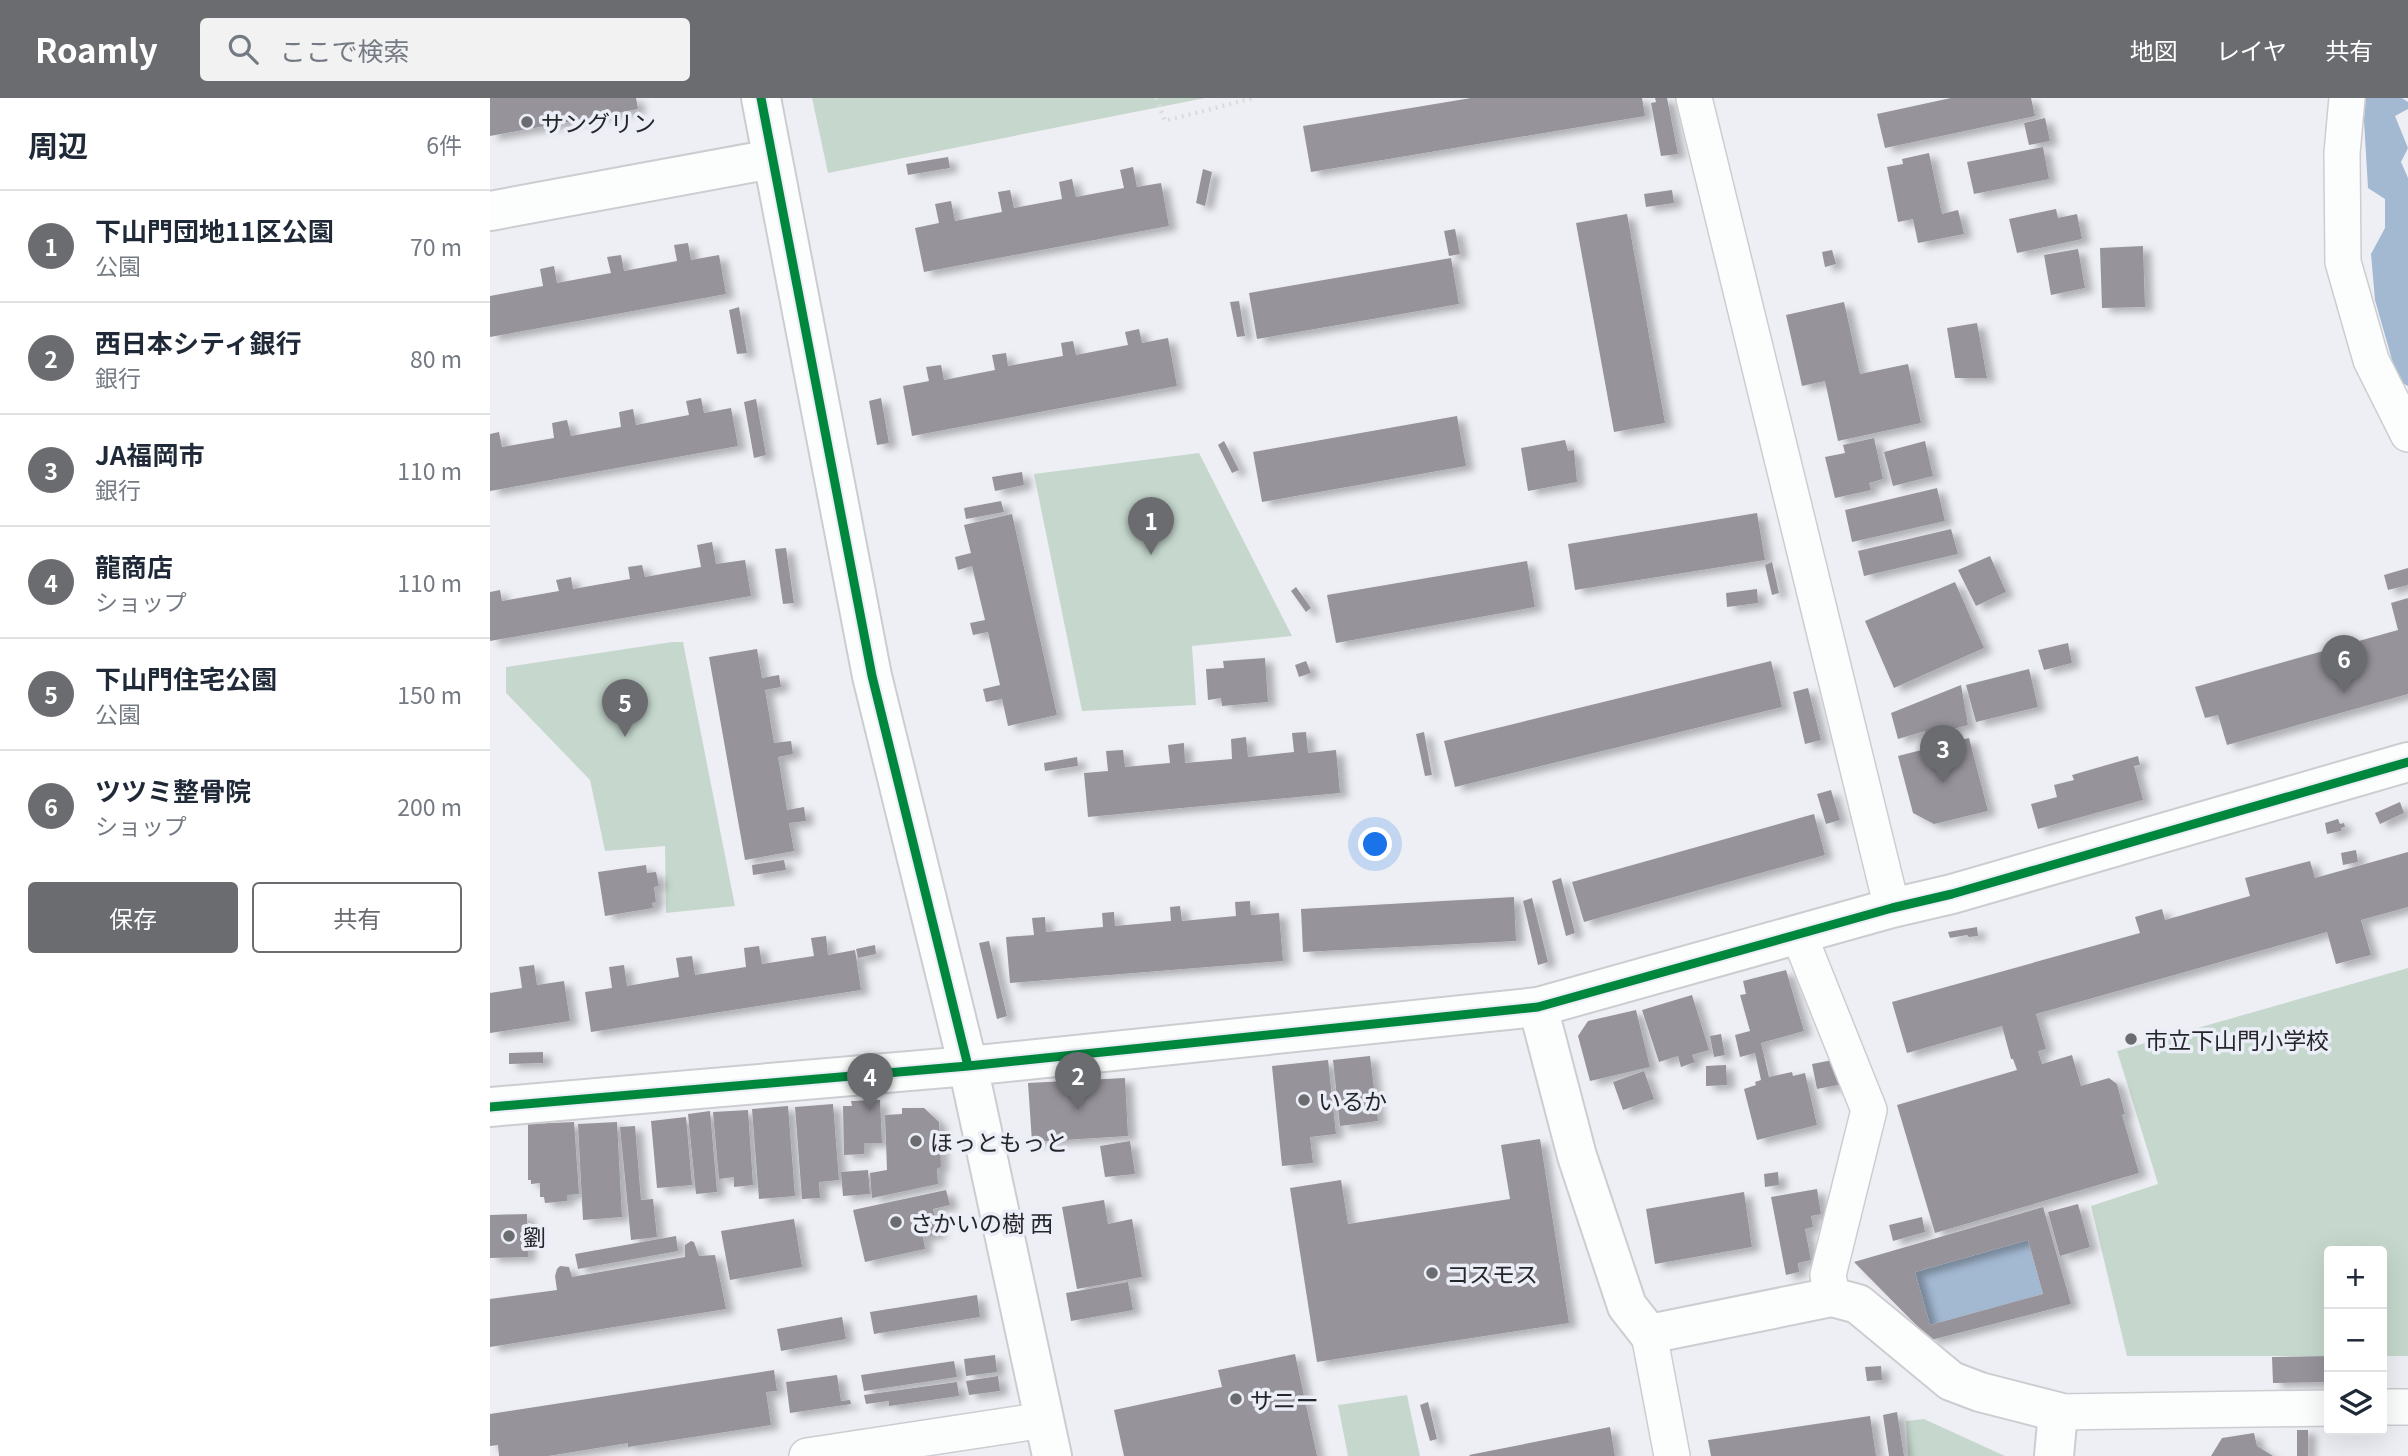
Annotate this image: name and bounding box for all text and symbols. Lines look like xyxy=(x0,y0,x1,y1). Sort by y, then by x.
search box xyxy=(200,18,690,81)
text: Roamly xyxy=(35,25,158,73)
icon: search xyxy=(224,30,262,68)
text: ここで検索 xyxy=(280,31,410,68)
text: 地図 xyxy=(2130,32,2178,67)
text: レイヤ xyxy=(2216,32,2287,67)
text: 共有 xyxy=(2325,32,2373,67)
place label: サングリン xyxy=(541,105,656,139)
marker: サングリン xyxy=(519,114,535,130)
text: 周辺 xyxy=(28,122,88,166)
text: 6件 xyxy=(426,127,462,161)
text: 下山門団地11区公園 xyxy=(95,211,334,248)
text: 1 xyxy=(44,229,58,263)
text: 70 m xyxy=(410,229,462,263)
text: 公園 xyxy=(95,248,141,282)
text: 西日本シティ銀行 xyxy=(95,323,301,360)
text: 2 xyxy=(44,341,58,375)
text: 80 m xyxy=(410,341,462,375)
text: 銀行 xyxy=(95,360,141,394)
text: JA福岡市 xyxy=(95,435,204,472)
text: 3 xyxy=(44,453,58,487)
text: 110 m xyxy=(397,453,462,487)
text: 銀行 xyxy=(95,472,141,506)
pin: 1 xyxy=(1128,497,1174,555)
text: 龍商店 xyxy=(95,547,173,584)
text: 4 xyxy=(44,565,58,599)
text: 110 m xyxy=(397,565,462,599)
text: ショップ xyxy=(95,584,187,618)
pin: 6 xyxy=(2321,635,2367,693)
text: 下山門住宅公園 xyxy=(95,659,277,696)
text: 5 xyxy=(44,677,58,711)
text: 150 m xyxy=(397,677,462,711)
pin: 5 xyxy=(602,679,648,737)
text: 公園 xyxy=(95,696,141,730)
pin: 3 xyxy=(1920,725,1966,783)
text: ツツミ整骨院 xyxy=(95,771,251,808)
text: 6 xyxy=(44,789,58,823)
text: 200 m xyxy=(397,789,462,823)
text: ショップ xyxy=(95,808,187,842)
your location xyxy=(1358,827,1392,861)
button: 保存 xyxy=(28,882,238,953)
button: 共有 xyxy=(252,882,462,953)
place label: 市立下山門小学校 xyxy=(2145,1022,2329,1056)
marker: 市立下山門小学校 xyxy=(2123,1031,2139,1047)
pin: 2 xyxy=(1055,1052,1101,1110)
pin: 4 xyxy=(847,1053,893,1111)
place label: いるか xyxy=(1318,1083,1387,1117)
marker: いるか xyxy=(1296,1092,1312,1108)
place label: ほっともっと xyxy=(930,1124,1068,1158)
marker: ほっともっと xyxy=(908,1133,924,1149)
place label: さかいの樹 西 xyxy=(910,1205,1053,1239)
marker: さかいの樹 西 xyxy=(888,1214,904,1230)
place label: 劉 xyxy=(523,1219,546,1253)
marker: 劉 xyxy=(501,1228,517,1244)
map controls xyxy=(2324,1246,2387,1435)
button: + xyxy=(2324,1246,2387,1309)
place label: コスモス xyxy=(1446,1256,1538,1290)
marker: コスモス xyxy=(1424,1265,1440,1281)
button: − xyxy=(2324,1309,2387,1372)
button: layers xyxy=(2324,1372,2387,1435)
place label: サニー xyxy=(1250,1382,1319,1416)
marker: サニー xyxy=(1228,1391,1244,1407)

